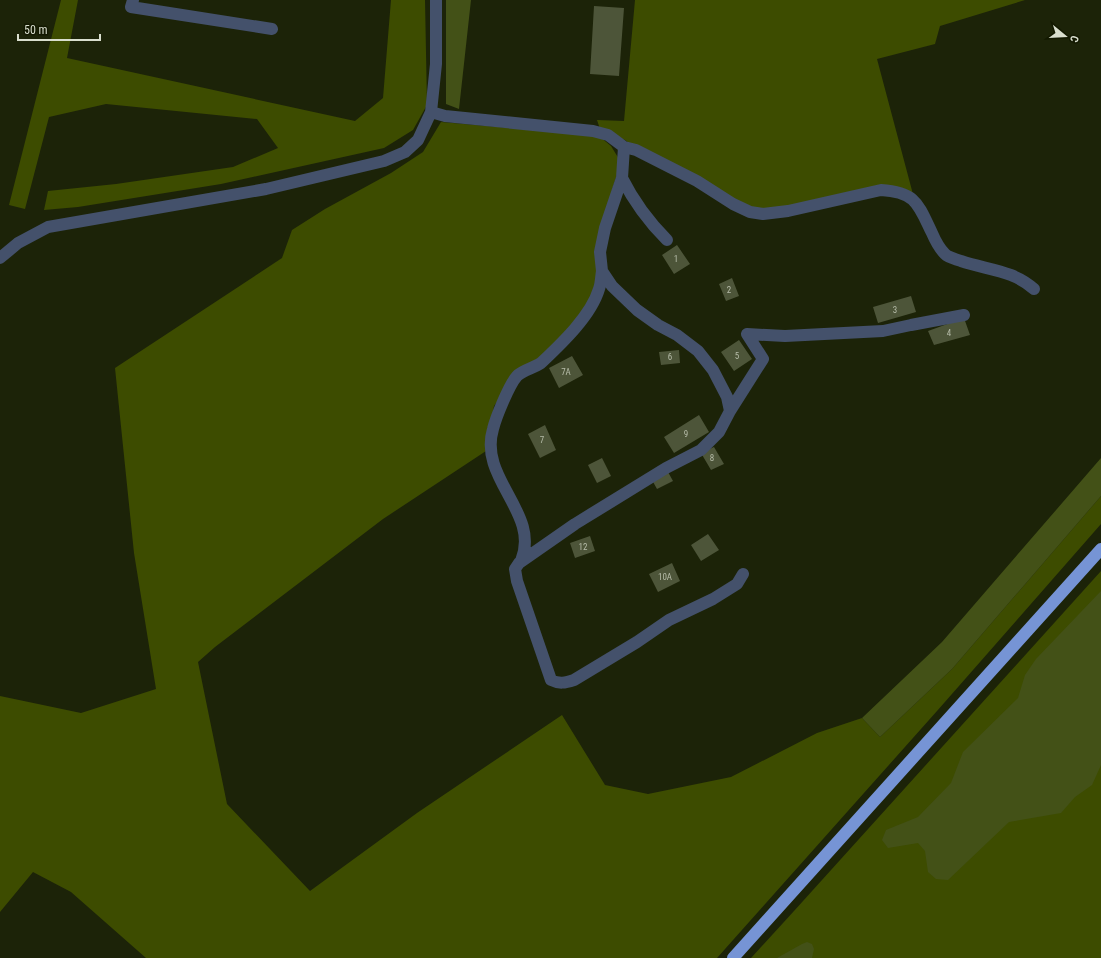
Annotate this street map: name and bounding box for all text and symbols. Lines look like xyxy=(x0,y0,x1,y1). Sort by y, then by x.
scale bar xyxy=(18,16,100,42)
north arrow xyxy=(1045,16,1085,56)
text: 50 m xyxy=(24,23,48,37)
text: С xyxy=(1067,34,1081,44)
house number: 1 xyxy=(674,254,678,264)
house number: 2 xyxy=(727,285,732,295)
house number: 3 xyxy=(893,305,897,315)
house number: 4 xyxy=(947,328,952,338)
house number: 5 xyxy=(735,351,740,361)
house number: 6 xyxy=(668,352,672,362)
house number: 7А xyxy=(561,367,571,377)
house number: 9 xyxy=(684,429,688,439)
house number: 7 xyxy=(540,435,545,445)
house number: 8 xyxy=(710,453,714,463)
house number: 12 xyxy=(579,542,588,552)
house number: 10А xyxy=(658,572,672,582)

